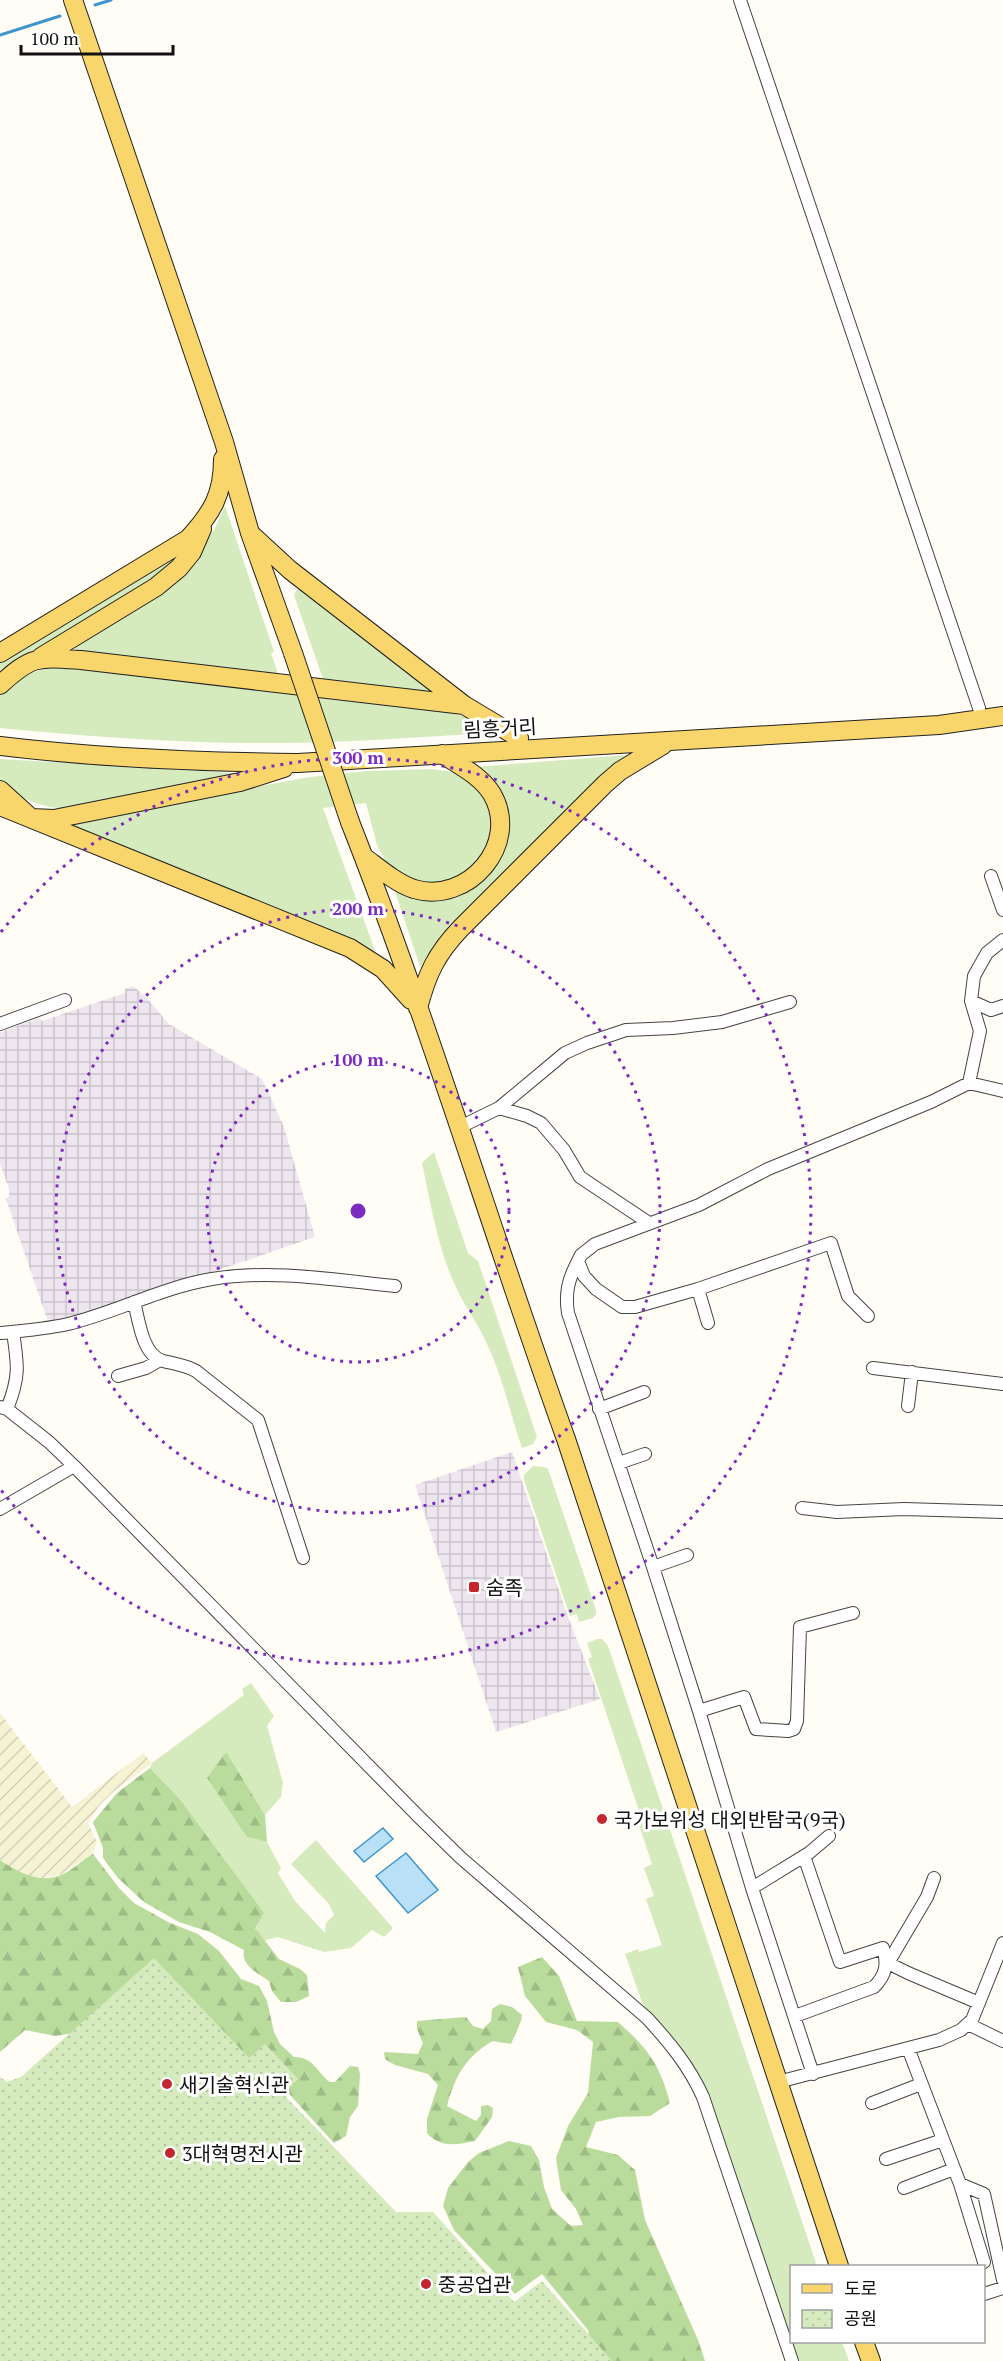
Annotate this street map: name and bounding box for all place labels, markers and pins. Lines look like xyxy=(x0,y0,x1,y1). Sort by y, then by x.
centre of rings xyxy=(348,1201,368,1221)
place label: 숨족 xyxy=(486,1574,523,1601)
marker: 숨족 xyxy=(467,1580,481,1594)
place label: 국가보위성 대외반탐국(9국) xyxy=(614,1806,846,1833)
marker: 국가보위성 대외반탐국(9국) xyxy=(595,1812,609,1826)
place label: 새기술혁신관 xyxy=(179,2071,289,2098)
marker: 새기술혁신관 xyxy=(160,2077,174,2091)
place label: 3대혁명전시관 xyxy=(182,2140,303,2167)
marker: 3대혁명전시관 xyxy=(163,2146,177,2160)
place label: 중공업관 xyxy=(438,2271,512,2298)
marker: 중공업관 xyxy=(419,2277,433,2291)

